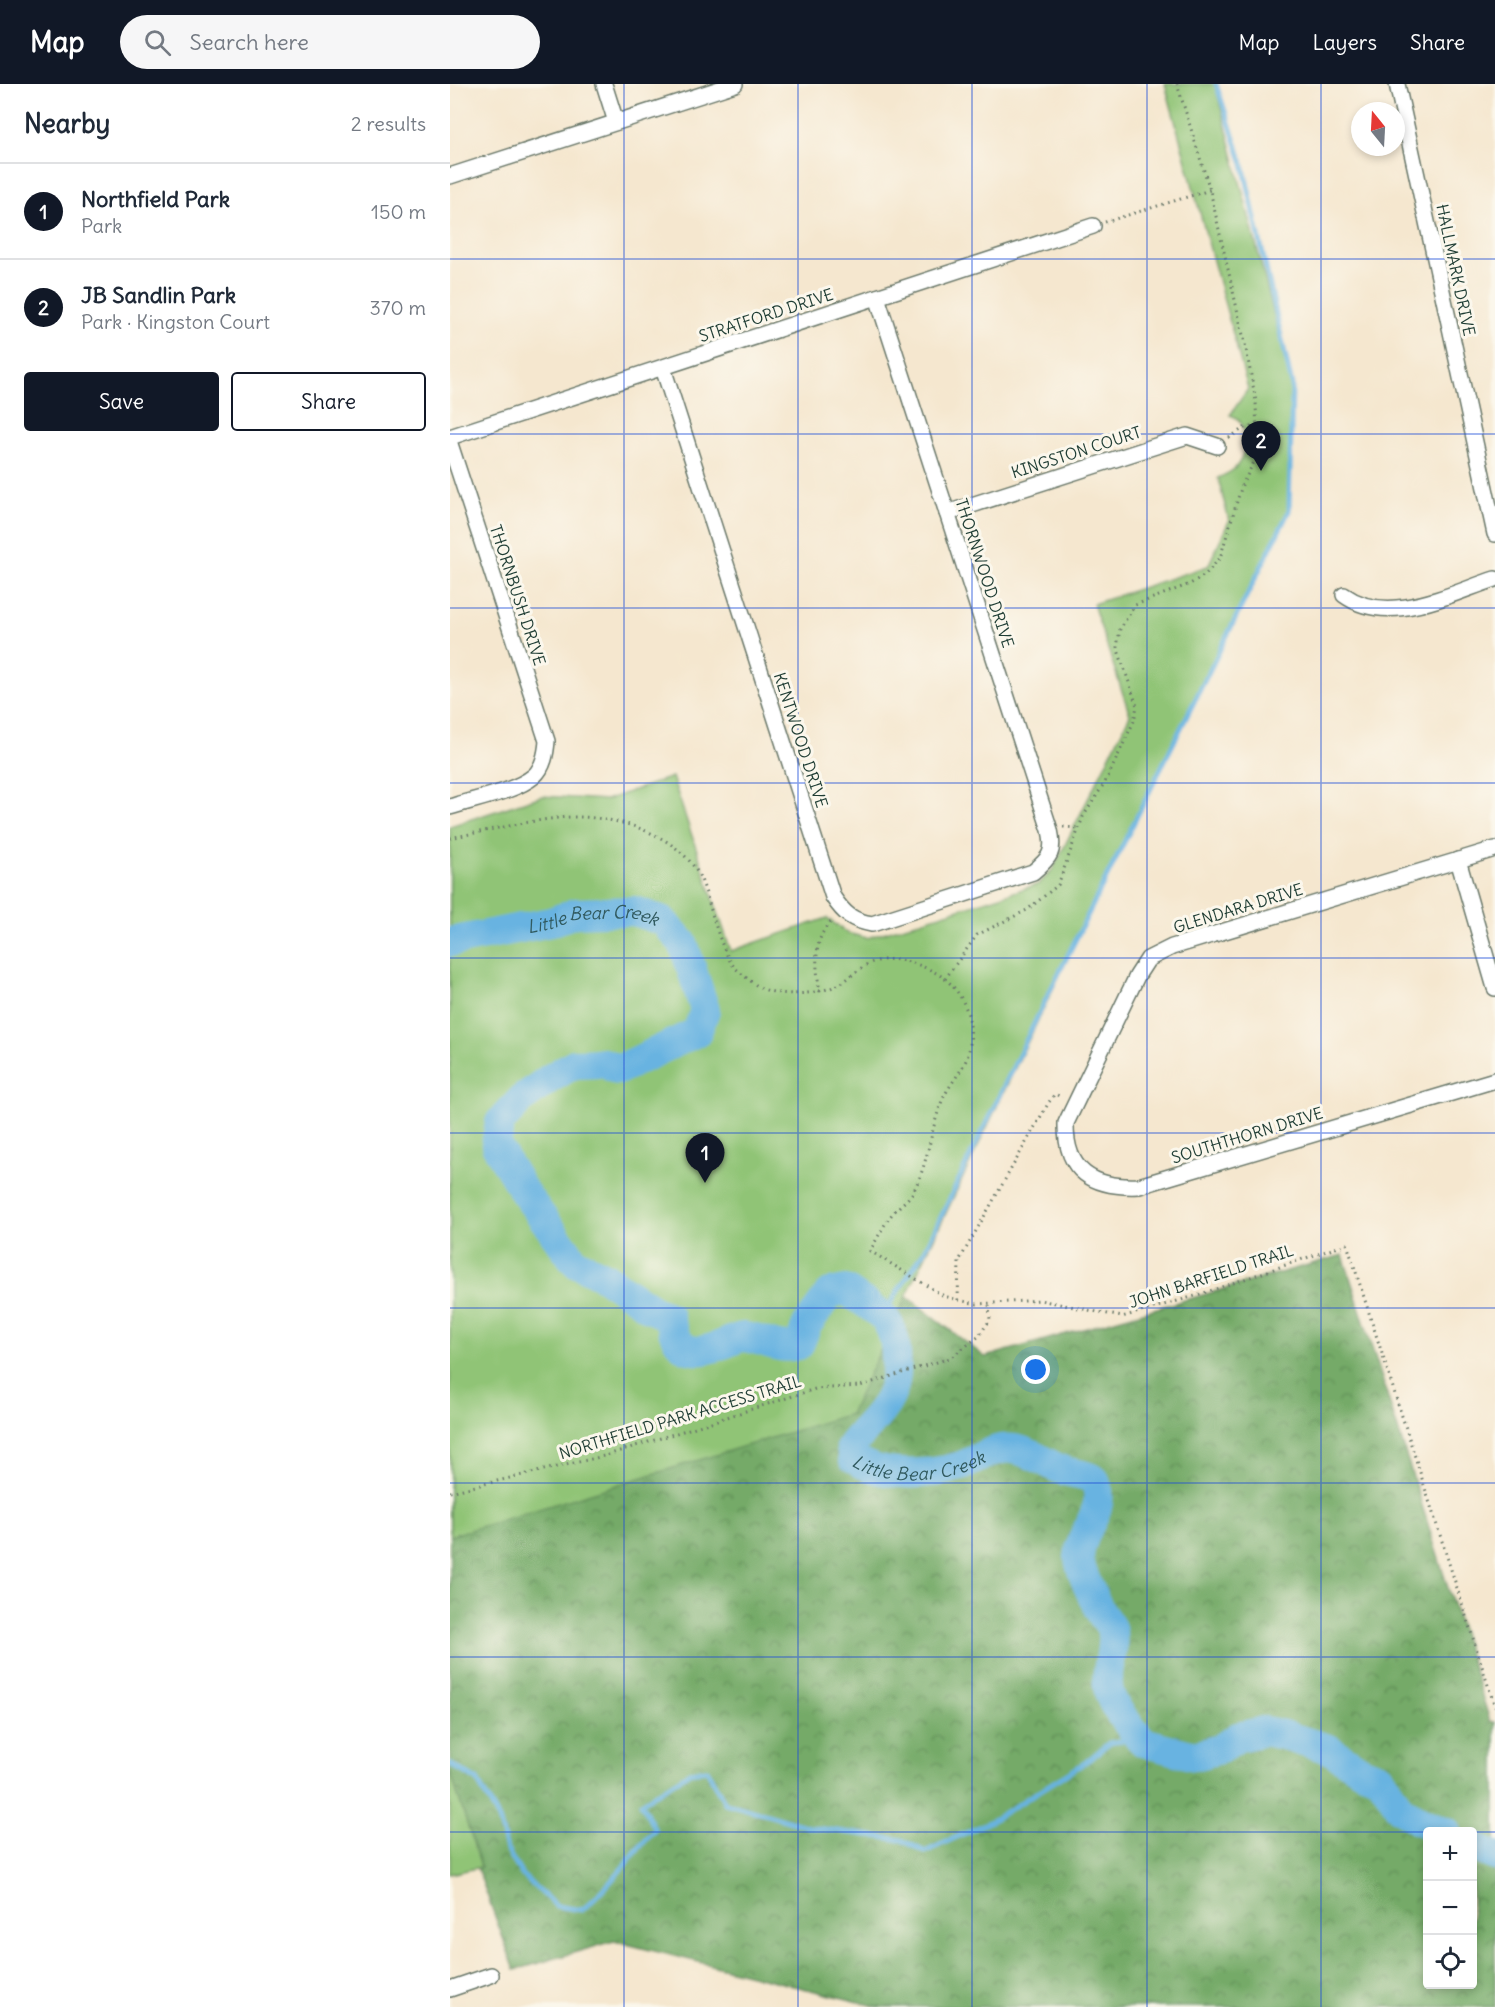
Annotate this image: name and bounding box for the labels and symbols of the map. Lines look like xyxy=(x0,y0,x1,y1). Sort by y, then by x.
north arrow xyxy=(1351,102,1405,156)
street label: HALLMARK DRIVE xyxy=(1432,202,1480,338)
street label: STRATFORD DRIVE xyxy=(696,284,836,346)
street label: KINGSTON COURT xyxy=(1009,422,1143,482)
pin: 2 xyxy=(1242,422,1280,471)
street label: THORNWOOD DRIVE xyxy=(951,496,1019,650)
street label: THORNBUSH DRIVE xyxy=(486,522,550,668)
street label: KENTWOOD DRIVE xyxy=(770,670,832,810)
street label: GLENDARA DRIVE xyxy=(1171,879,1305,937)
water label: Little Bear Creek xyxy=(525,899,664,938)
street label: SOUTHTHORN DRIVE xyxy=(1169,1102,1325,1168)
pin: 1 xyxy=(686,1134,724,1183)
street label: JOHN BARFIELD TRAIL xyxy=(1126,1240,1296,1312)
your location xyxy=(1021,1355,1050,1384)
street label: NORTHFIELD PARK ACCESS TRAIL xyxy=(557,1371,804,1463)
water label: Little Bear Creek xyxy=(848,1444,990,1485)

